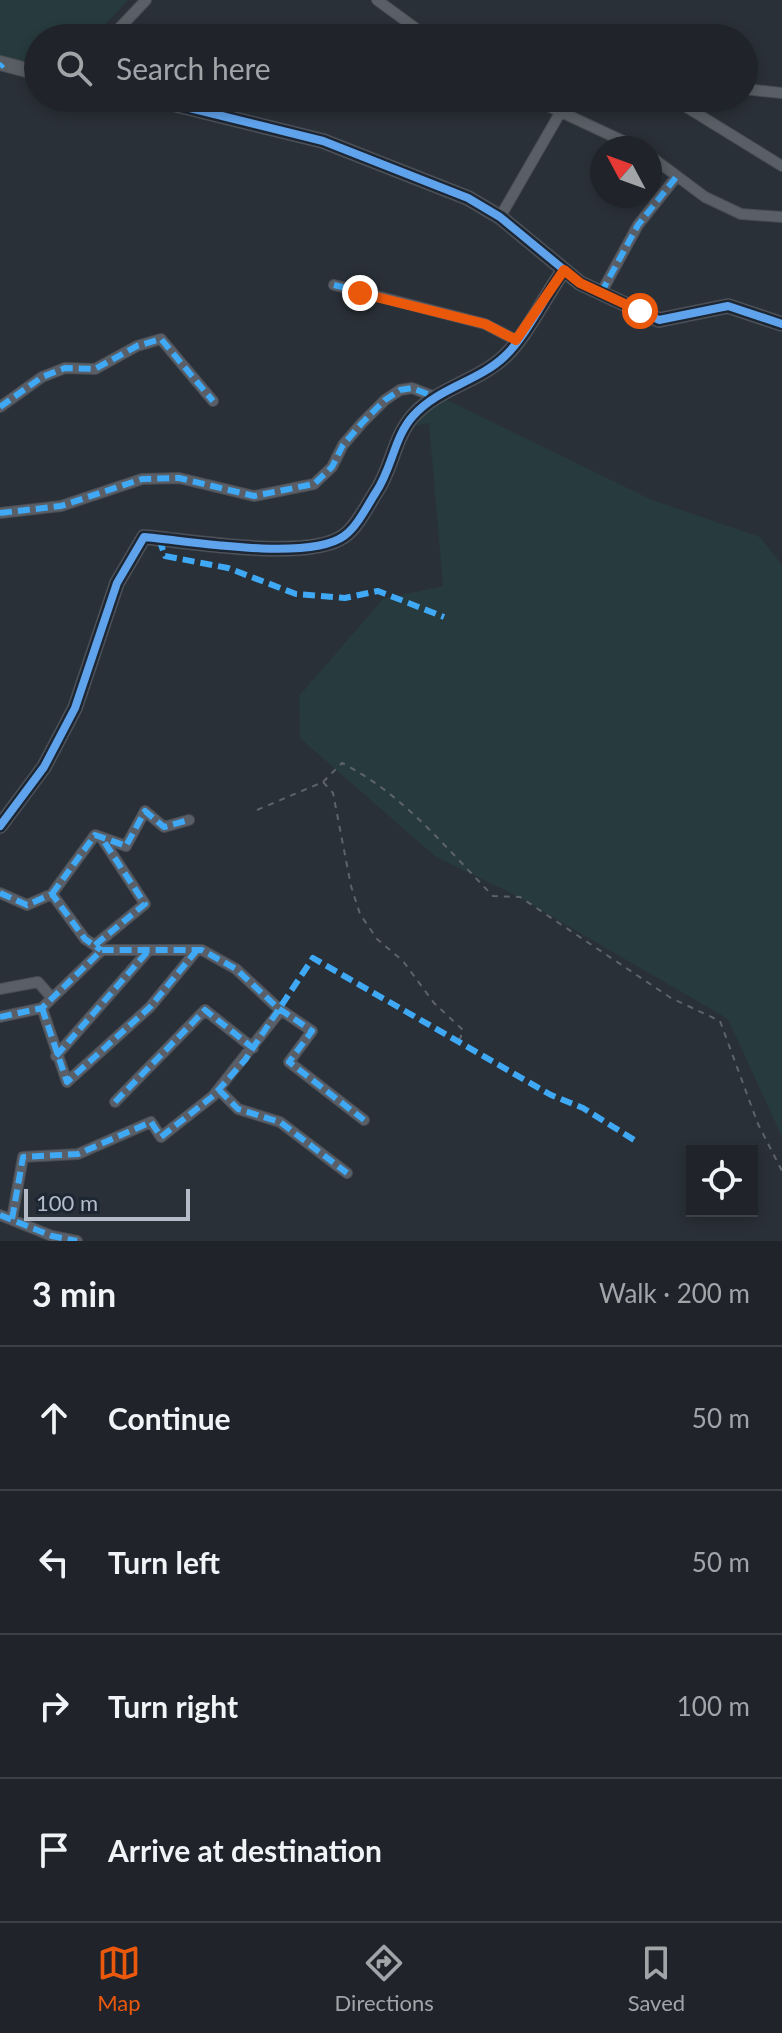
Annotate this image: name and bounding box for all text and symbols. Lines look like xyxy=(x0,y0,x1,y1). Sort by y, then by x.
search box xyxy=(24,24,758,112)
icon: search xyxy=(52,46,96,90)
text: Search here xyxy=(116,50,271,86)
north arrow xyxy=(590,136,662,208)
route end xyxy=(342,275,378,311)
route start xyxy=(622,293,658,329)
map controls xyxy=(686,1145,758,1217)
button: locate xyxy=(686,1145,758,1217)
scale bar xyxy=(24,1185,190,1221)
text: 100 m xyxy=(36,1189,98,1216)
text: 3 min xyxy=(32,1273,116,1314)
text: Walk · 200 m xyxy=(599,1277,750,1309)
icon: ahead xyxy=(32,1396,76,1440)
text: Continue xyxy=(108,1400,231,1436)
text: 50 m xyxy=(692,1402,750,1434)
icon: left xyxy=(32,1540,76,1584)
text: Turn left xyxy=(108,1544,220,1580)
text: 50 m xyxy=(692,1546,750,1578)
icon: right xyxy=(32,1684,76,1728)
text: Turn right xyxy=(108,1688,238,1724)
text: 100 m xyxy=(677,1690,750,1722)
icon: arrive xyxy=(32,1828,76,1872)
text: Arrive at destination xyxy=(108,1832,382,1868)
tab: Map xyxy=(97,1941,141,2016)
tab: Directions xyxy=(335,1941,434,2016)
tab: Saved xyxy=(628,1941,685,2016)

